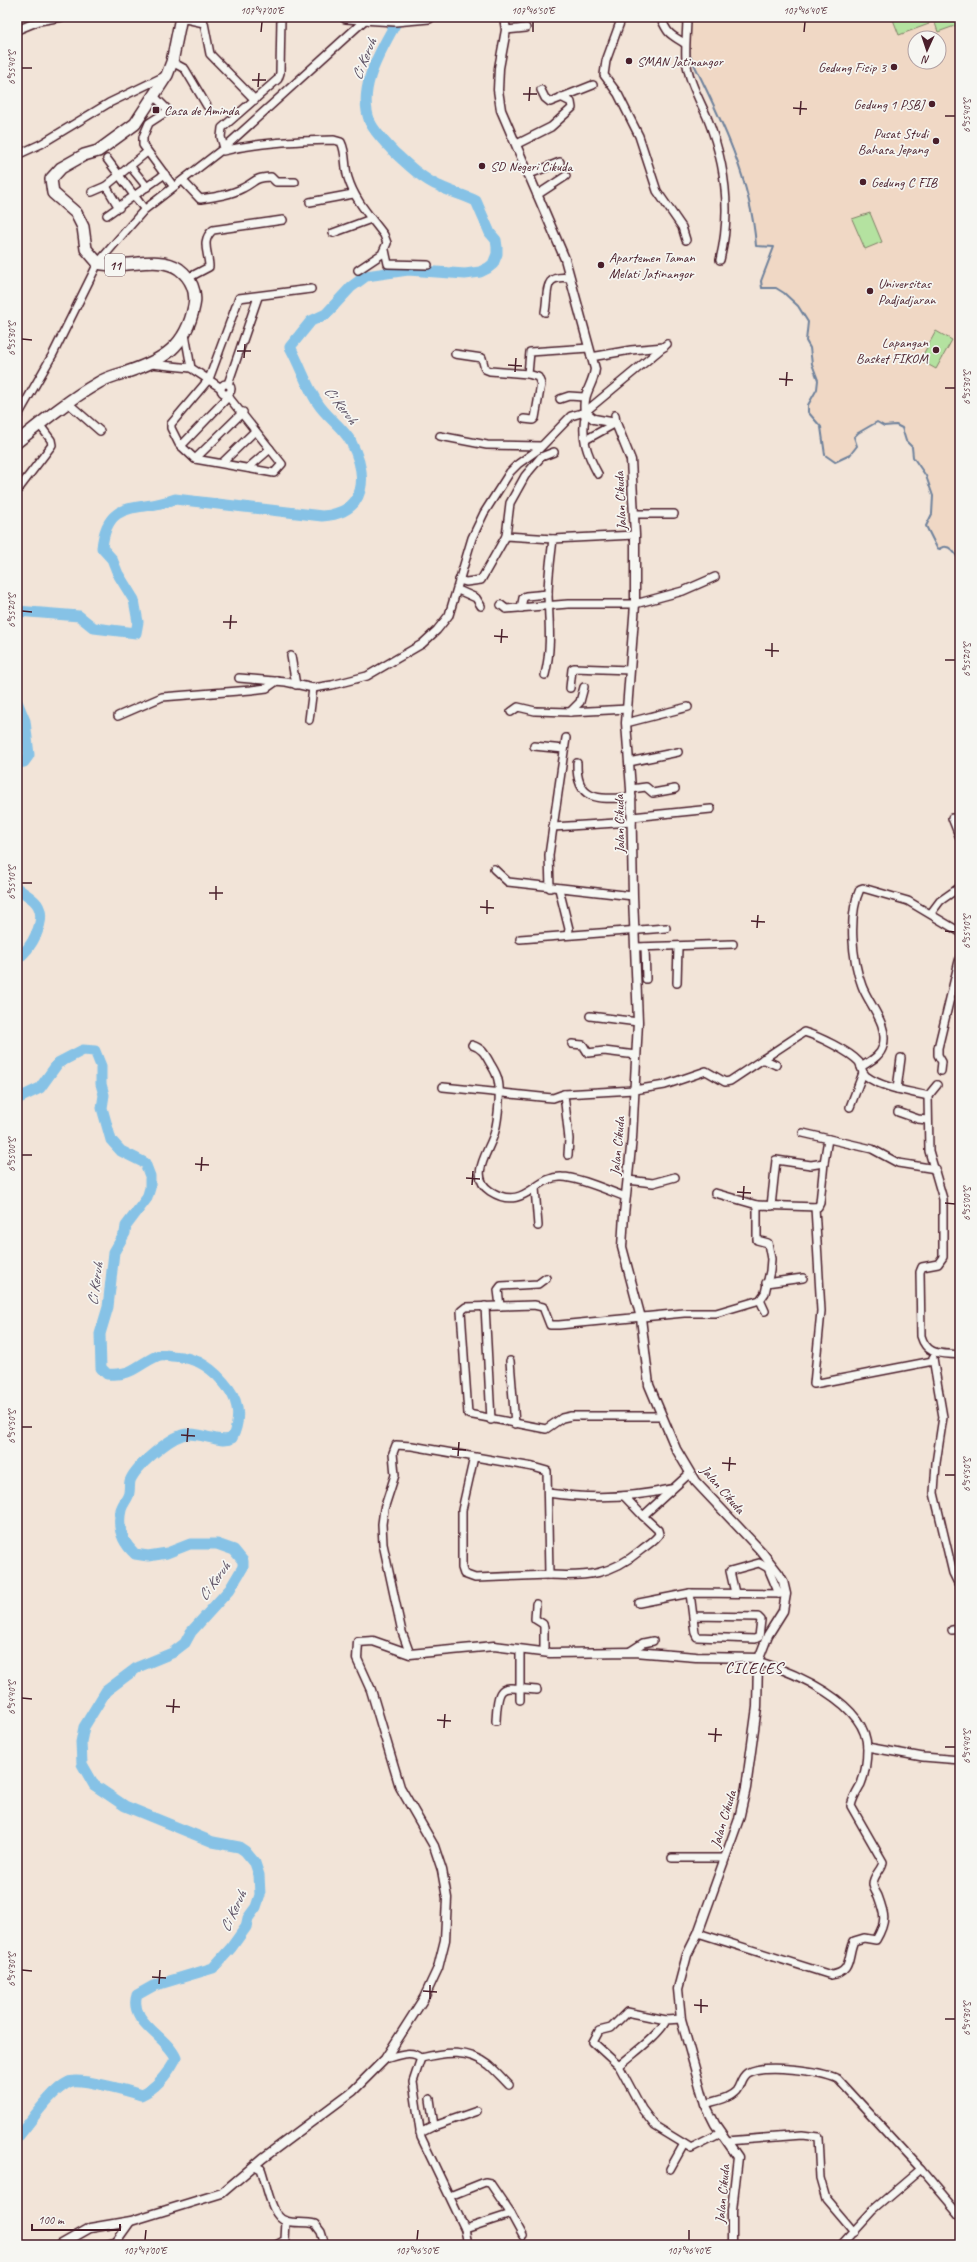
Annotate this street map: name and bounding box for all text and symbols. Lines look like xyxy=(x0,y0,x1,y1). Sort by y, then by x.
text: 107°47'00"E xyxy=(240,4,285,17)
text: 107°46'50"E xyxy=(511,4,556,17)
text: 107°46'40"E xyxy=(783,4,828,17)
north arrow xyxy=(907,30,947,70)
water label: Ci Keruh xyxy=(348,35,382,83)
text: 6°55'40"S xyxy=(5,49,18,85)
place label: SMAN Jatinangor xyxy=(637,53,724,70)
text: N xyxy=(921,53,930,67)
marker: SMAN Jatinangor xyxy=(624,56,634,66)
place label: Gedung Fisip 3 xyxy=(818,59,888,76)
marker: Gedung Fisip 3 xyxy=(889,62,899,72)
place label: Gedung 1 PSBJ xyxy=(854,96,927,113)
text: 6°55'40"S xyxy=(960,97,973,133)
marker: Gedung 1 PSBJ xyxy=(927,99,937,109)
place label: Casa de Aminda xyxy=(164,102,240,119)
marker: Casa de Aminda xyxy=(151,105,161,115)
place label: Pusat Studi Bahasa Jepang xyxy=(858,125,930,158)
marker: Pusat Studi Bahasa Jepang xyxy=(931,136,941,146)
place label: SD Negeri Cikuda xyxy=(490,158,574,175)
marker: SD Negeri Cikuda xyxy=(477,161,487,171)
place label: Gedung C FIB xyxy=(871,174,939,191)
marker: Gedung C FIB xyxy=(858,177,868,187)
place label: Apartemen Taman Melati Jatinangor xyxy=(609,249,695,282)
road number: 11 xyxy=(105,254,125,276)
marker: Apartemen Taman Melati Jatinangor xyxy=(596,260,606,270)
place label: Universitas Padjadjaran xyxy=(878,275,936,308)
marker: Universitas Padjadjaran xyxy=(865,286,875,296)
text: 6°55'30"S xyxy=(5,320,18,356)
place label: Lapangan Basket FIKOM xyxy=(856,334,929,367)
marker: Lapangan Basket FIKOM xyxy=(931,345,941,355)
text: 6°55'30"S xyxy=(960,369,973,405)
water label: Ci Keruh xyxy=(320,382,362,429)
street label: Jalan Cikuda xyxy=(610,470,631,532)
text: 6°55'20"S xyxy=(5,592,18,628)
text: 6°55'20"S xyxy=(960,641,973,677)
street label: Jalan Cikuda xyxy=(610,793,629,854)
text: 6°55'10"S xyxy=(5,864,18,900)
text: 6°55'10"S xyxy=(960,913,973,949)
street label: Jalan Cikuda xyxy=(606,1115,629,1177)
text: 6°55'00"S xyxy=(5,1136,18,1172)
text: 6°55'00"S xyxy=(960,1185,973,1221)
water label: Ci Keruh xyxy=(83,1260,108,1307)
text: 6°54'50"S xyxy=(5,1408,18,1444)
text: 6°54'50"S xyxy=(960,1456,973,1492)
street label: Jalan Cikuda xyxy=(696,1461,749,1518)
water label: Ci Keruh xyxy=(194,1557,235,1604)
district label: CILELES xyxy=(725,1658,785,1678)
text: 6°54'40"S xyxy=(5,1679,18,1715)
text: 6°54'40"S xyxy=(960,1728,973,1764)
street label: Jalan Cikuda xyxy=(706,1787,741,1851)
water label: Ci Keruh xyxy=(216,1887,252,1935)
text: 6°54'30"S xyxy=(5,1951,18,1987)
text: 6°54'30"S xyxy=(960,2000,973,2036)
street label: Jalan Cikuda xyxy=(711,2163,734,2225)
scale bar xyxy=(32,2206,120,2232)
text: 100 m xyxy=(38,2212,65,2228)
text: 107°47'00"E xyxy=(123,2244,168,2257)
text: 107°46'50"E xyxy=(395,2244,440,2257)
text: 107°46'40"E xyxy=(667,2244,712,2257)

